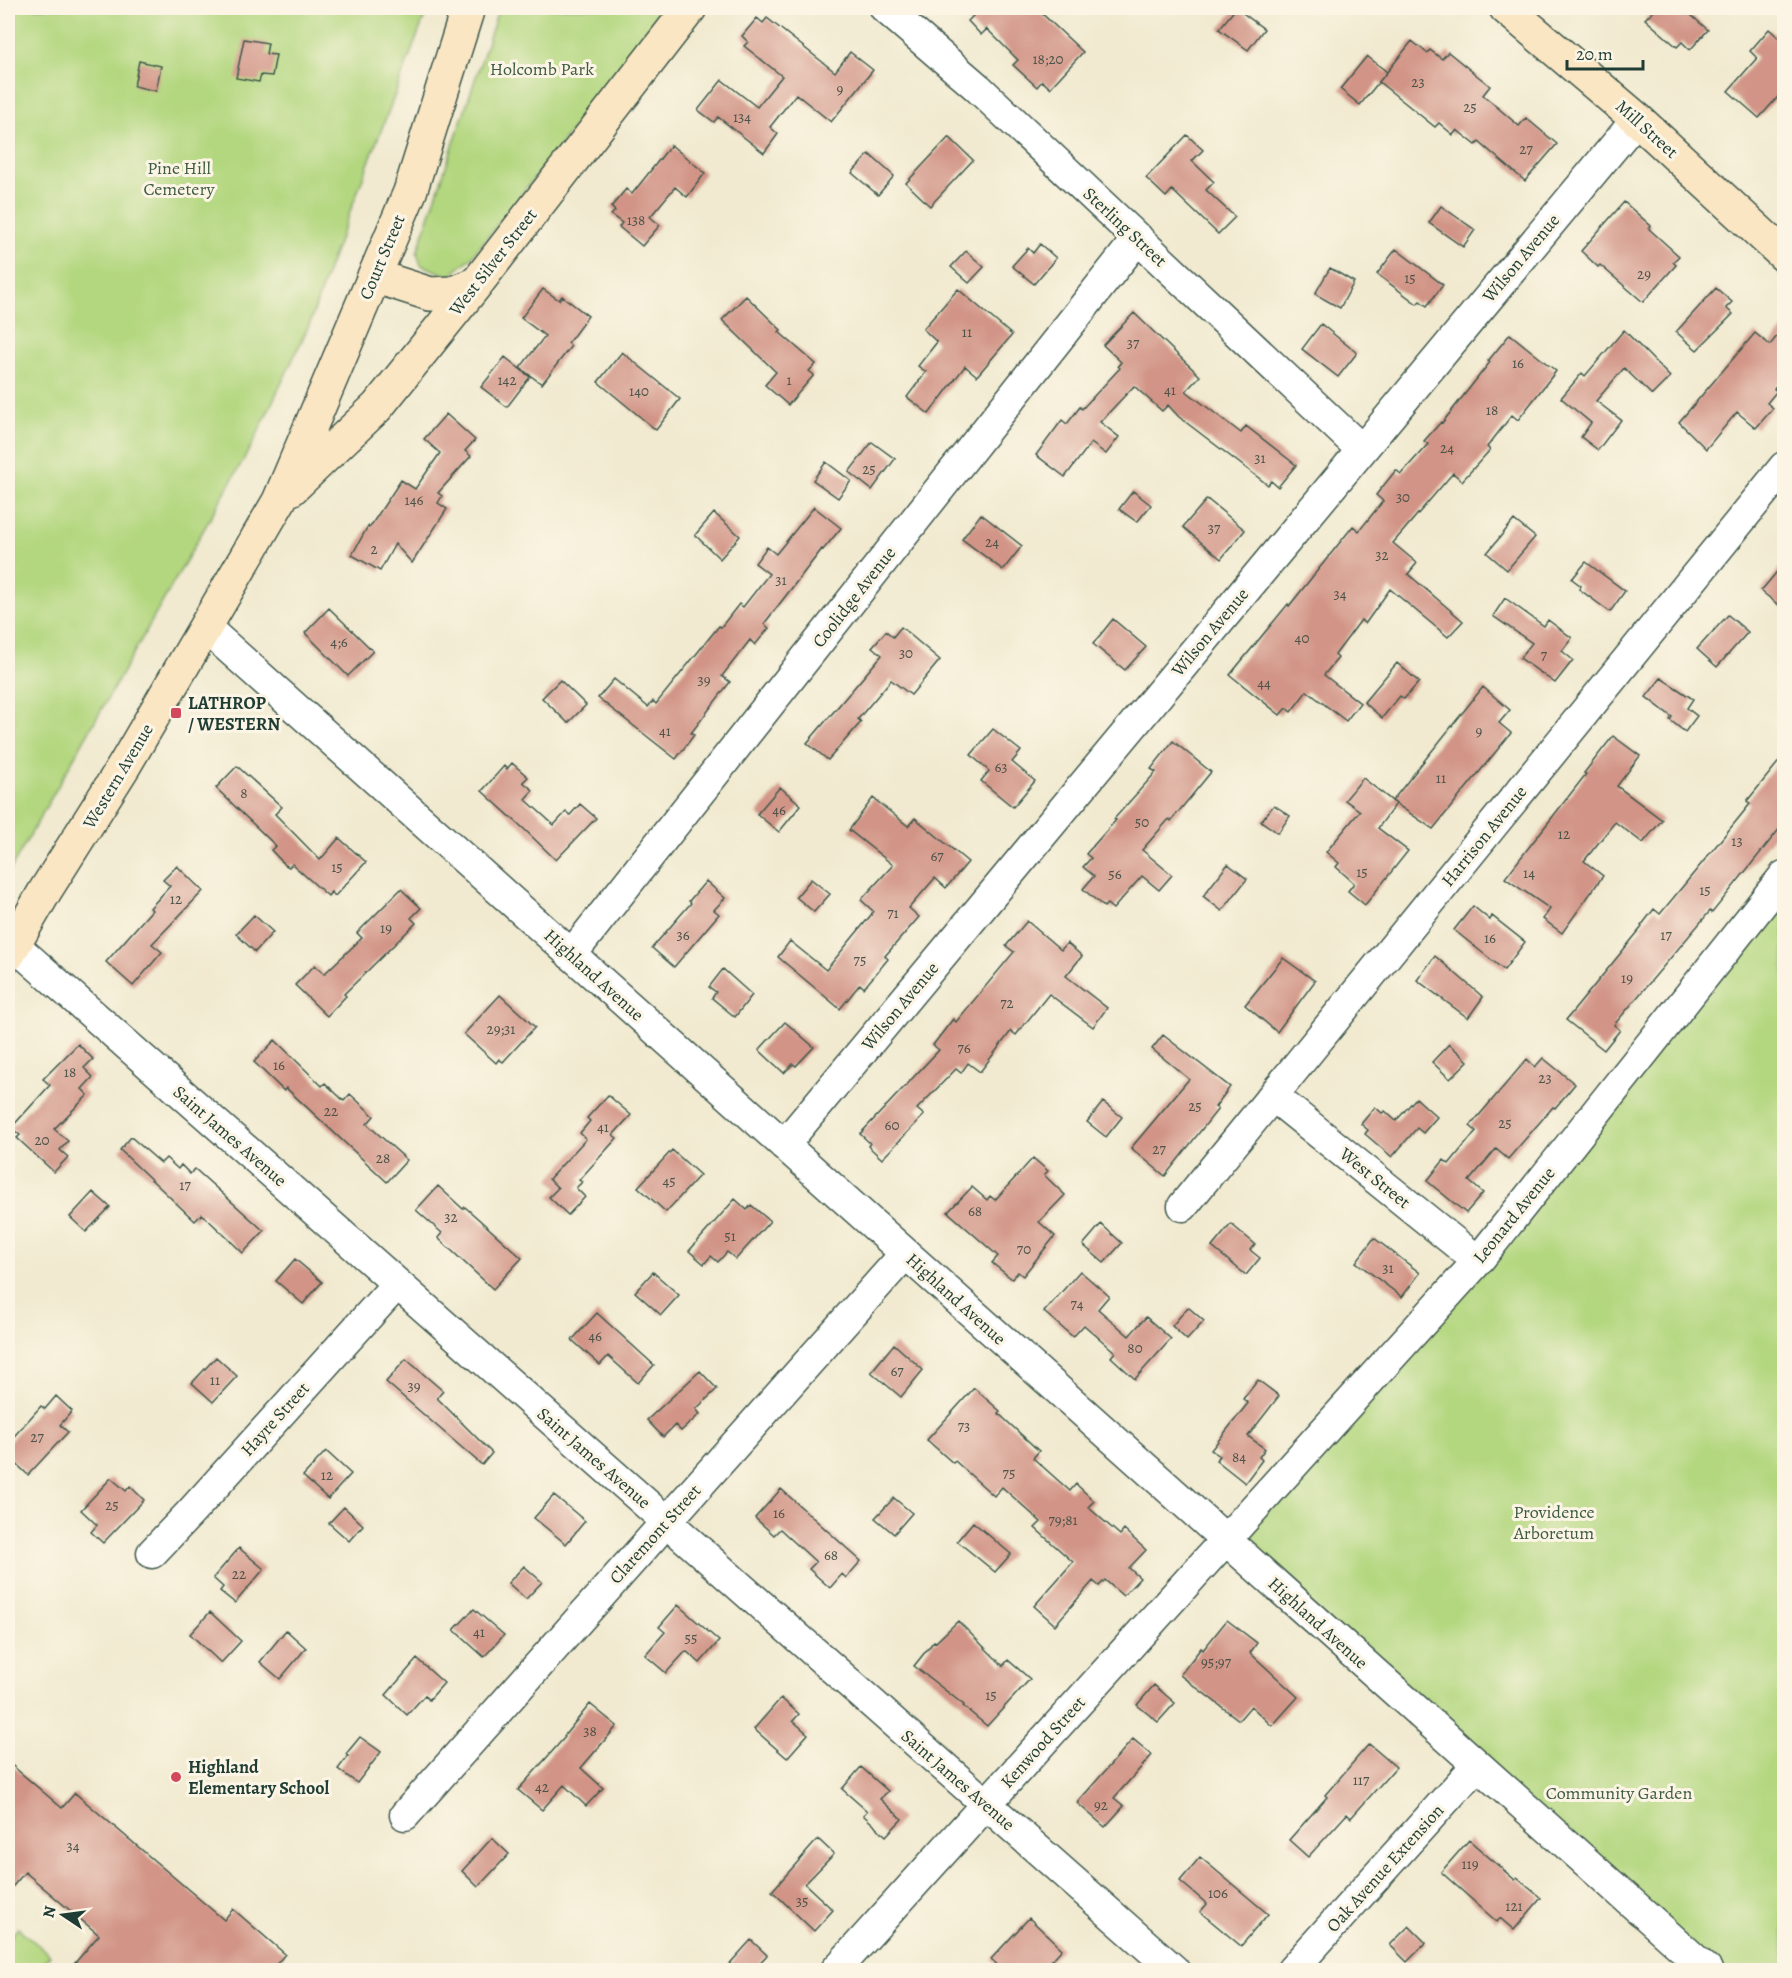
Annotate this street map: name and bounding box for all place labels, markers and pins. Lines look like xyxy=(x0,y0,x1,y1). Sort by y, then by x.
place label: LATHROP / WESTERN xyxy=(188,691,280,736)
marker: LATHROP / WESTERN xyxy=(169,706,183,720)
place label: Highland Elementary School xyxy=(188,1755,330,1800)
marker: Highland Elementary School xyxy=(169,1770,183,1784)

